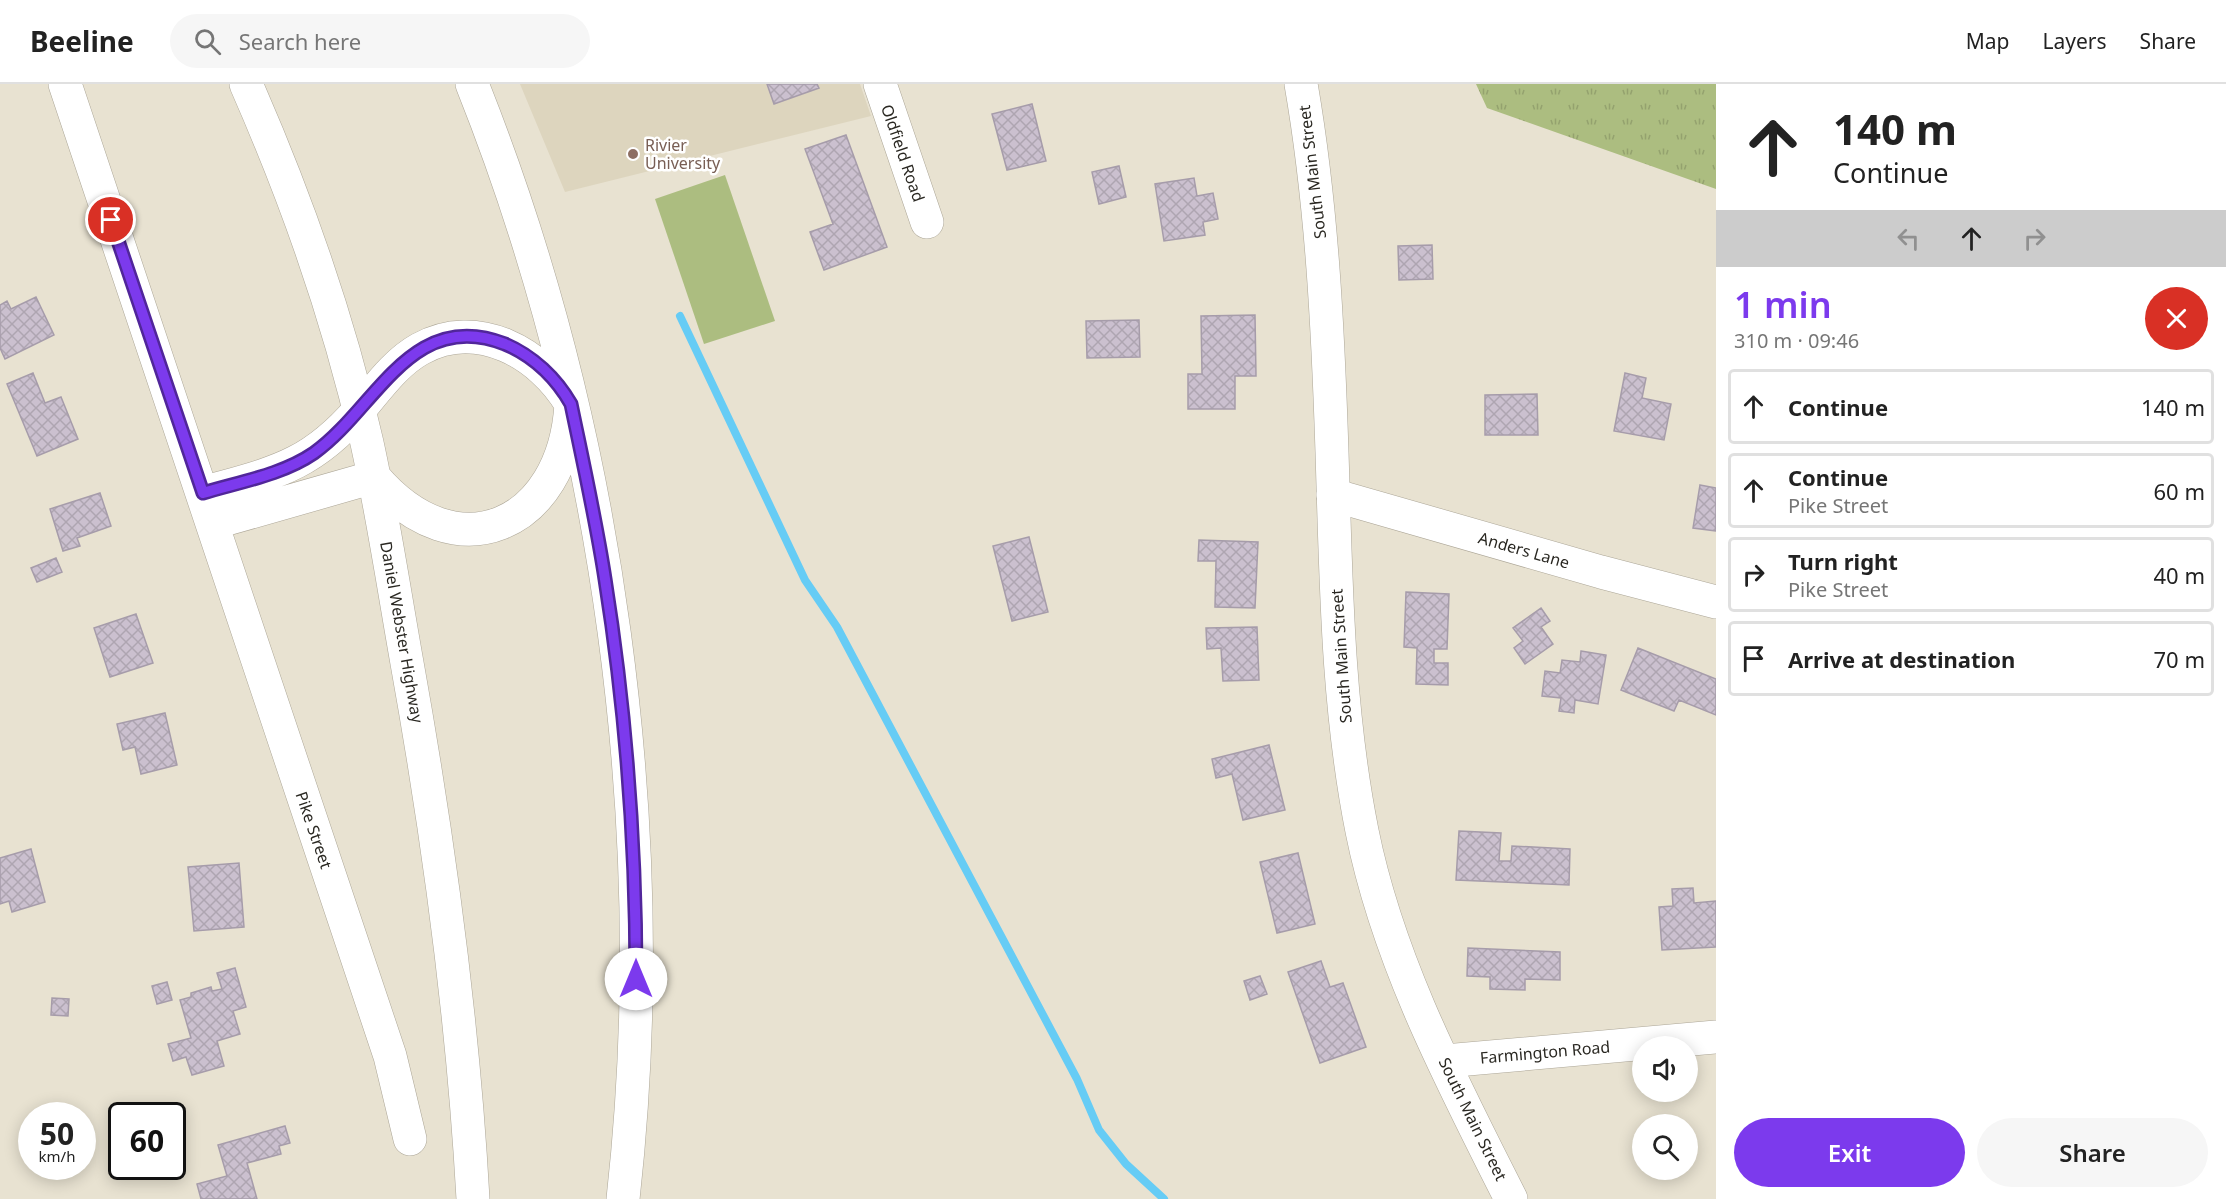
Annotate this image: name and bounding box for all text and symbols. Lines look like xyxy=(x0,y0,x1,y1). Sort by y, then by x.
search box xyxy=(170,14,590,68)
text: Beeline xyxy=(30,22,134,60)
icon: search xyxy=(191,25,224,58)
text: Search here xyxy=(239,26,361,56)
text: Map xyxy=(1966,27,2010,55)
text: Layers xyxy=(2043,27,2107,55)
text: Share xyxy=(2140,27,2196,55)
text: 140 m xyxy=(1833,100,1957,157)
street label: Oldfield Road xyxy=(876,101,930,205)
street label: South Main Street xyxy=(1293,104,1331,240)
icon: ahead xyxy=(1734,108,1812,186)
place label: Rivier University xyxy=(645,134,721,174)
marker: Rivier University xyxy=(626,147,640,161)
text: Continue xyxy=(1833,154,1948,191)
pin xyxy=(85,194,136,245)
icon: arrive xyxy=(94,203,127,236)
icon: left xyxy=(1892,222,1925,255)
icon: ahead xyxy=(1955,222,1988,255)
icon: right xyxy=(2018,222,2051,255)
text: 1 min xyxy=(1734,280,1832,329)
button: close xyxy=(2145,287,2208,350)
text: 310 m · 09:46 xyxy=(1734,327,1859,354)
icon: ahead xyxy=(1737,390,1770,423)
text: Continue xyxy=(1788,392,1888,422)
text: 140 m xyxy=(2141,392,2205,422)
text: Continue xyxy=(1788,462,1888,492)
icon: ahead xyxy=(1737,474,1770,507)
text: 60 m xyxy=(2154,476,2205,506)
text: Pike Street xyxy=(1788,492,1888,519)
street label: Anders Lane xyxy=(1476,527,1572,573)
street label: Daniel Webster Highway xyxy=(375,539,429,725)
text: Turn right xyxy=(1788,546,1898,576)
icon: right xyxy=(1737,558,1770,591)
text: 40 m xyxy=(2154,560,2205,590)
text: Pike Street xyxy=(1788,576,1888,603)
street label: South Main Street xyxy=(1325,588,1357,724)
icon: arrive xyxy=(1737,642,1770,675)
text: Arrive at destination xyxy=(1788,644,2015,674)
text: 70 m xyxy=(2154,644,2205,674)
street label: Pike Street xyxy=(291,788,338,872)
position arrow xyxy=(604,947,668,1011)
street label: Farmington Road xyxy=(1479,1035,1611,1069)
map controls xyxy=(1632,1036,1698,1180)
button: sound xyxy=(1632,1036,1698,1102)
street label: South Main Street xyxy=(1434,1054,1512,1184)
speed limit sign: 60 xyxy=(108,1102,186,1180)
text: 50 xyxy=(40,1113,74,1154)
button: search xyxy=(1632,1114,1698,1180)
button: Exit xyxy=(1734,1118,1965,1187)
button: Share xyxy=(1977,1118,2208,1187)
text: km/h xyxy=(39,1146,75,1166)

